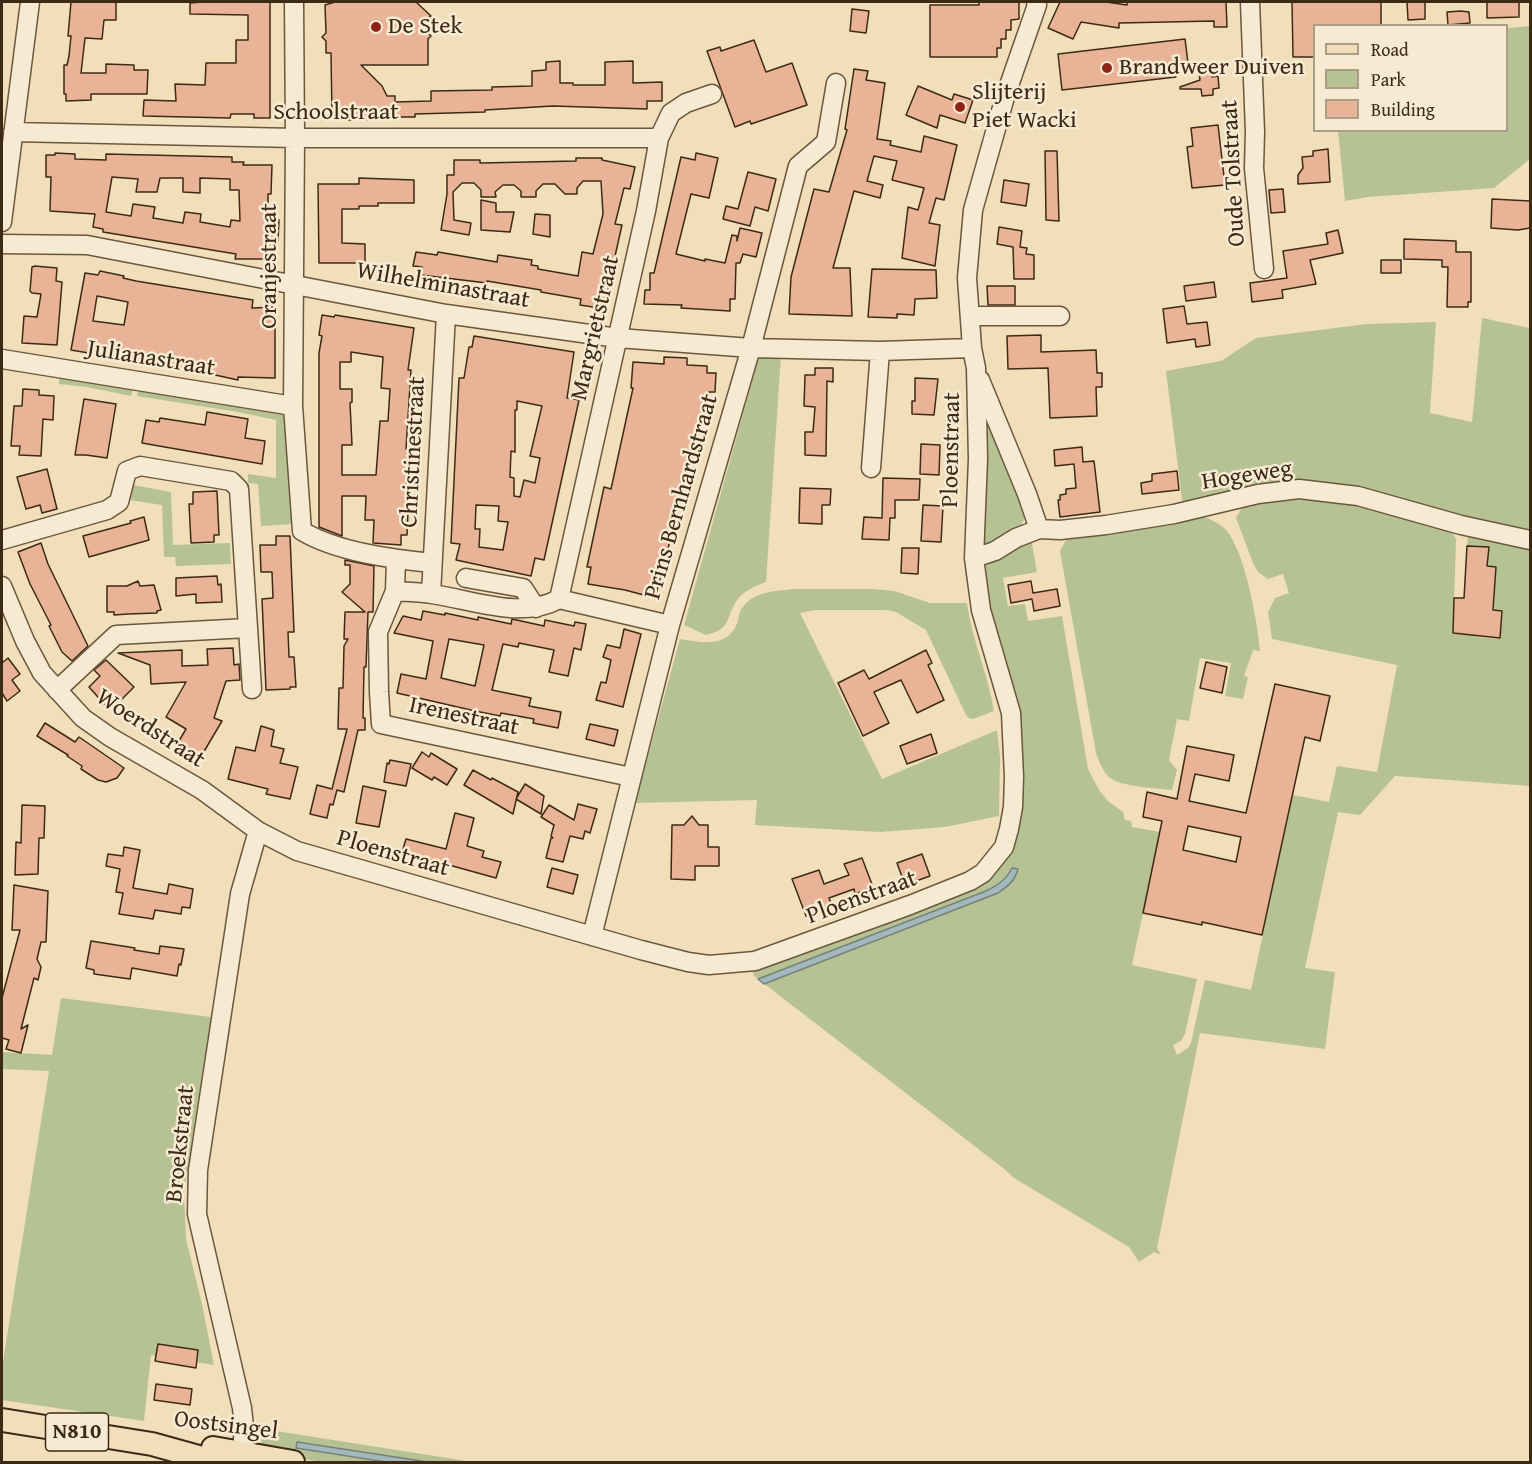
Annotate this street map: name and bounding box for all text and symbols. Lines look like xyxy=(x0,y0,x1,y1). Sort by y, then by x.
place label: De Stek xyxy=(388,13,463,41)
marker: De Stek xyxy=(369,20,383,34)
legend xyxy=(1313,24,1508,132)
text: Road xyxy=(1371,36,1409,63)
place label: Brandweer Duiven xyxy=(1119,54,1305,82)
marker: Brandweer Duiven xyxy=(1100,61,1114,75)
text: Park xyxy=(1371,66,1406,93)
place label: Slijterij Piet Wacki xyxy=(972,79,1077,135)
text: Building xyxy=(1371,96,1435,123)
street label: Schoolstraat xyxy=(273,99,399,127)
street label: Oude Tolstraat xyxy=(1216,99,1252,247)
marker: Slijterij Piet Wacki xyxy=(953,100,967,114)
street label: Oranjestraat xyxy=(256,203,284,329)
street label: Margrietstraat xyxy=(565,253,627,403)
street label: Wilhelminastraat xyxy=(354,257,532,315)
street label: Julianastraat xyxy=(85,335,217,383)
street label: Christinestraat xyxy=(396,376,432,528)
street label: Prins Bernhardstraat xyxy=(639,391,725,603)
street label: Ploenstraat xyxy=(937,392,967,508)
street label: Hogeweg xyxy=(1200,455,1294,497)
street label: Woerdstraat xyxy=(90,683,210,775)
street label: Irenestraat xyxy=(406,691,522,743)
street label: Ploenstraat xyxy=(334,824,452,884)
street label: Ploenstraat xyxy=(803,865,921,931)
street label: Broekstraat xyxy=(161,1084,201,1204)
street label: Oostsingel xyxy=(172,1405,280,1447)
road number: N810 xyxy=(46,1413,109,1451)

